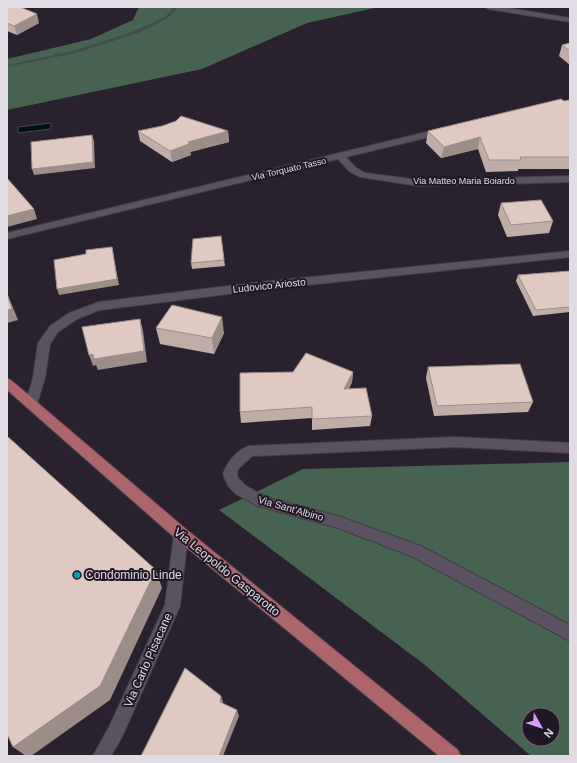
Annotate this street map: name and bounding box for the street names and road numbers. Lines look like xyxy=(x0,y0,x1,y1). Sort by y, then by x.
street label: Via Torquato Tasso xyxy=(251,156,327,182)
street label: Via Matteo Maria Boiardo xyxy=(413,176,515,186)
street label: Ludovico Ariosto xyxy=(232,276,307,295)
street label: Via Sant'Albino xyxy=(257,494,325,523)
street label: Via Leopoldo Gasparotto xyxy=(171,525,283,619)
street label: Via Carlo Pisacane xyxy=(121,610,175,709)

